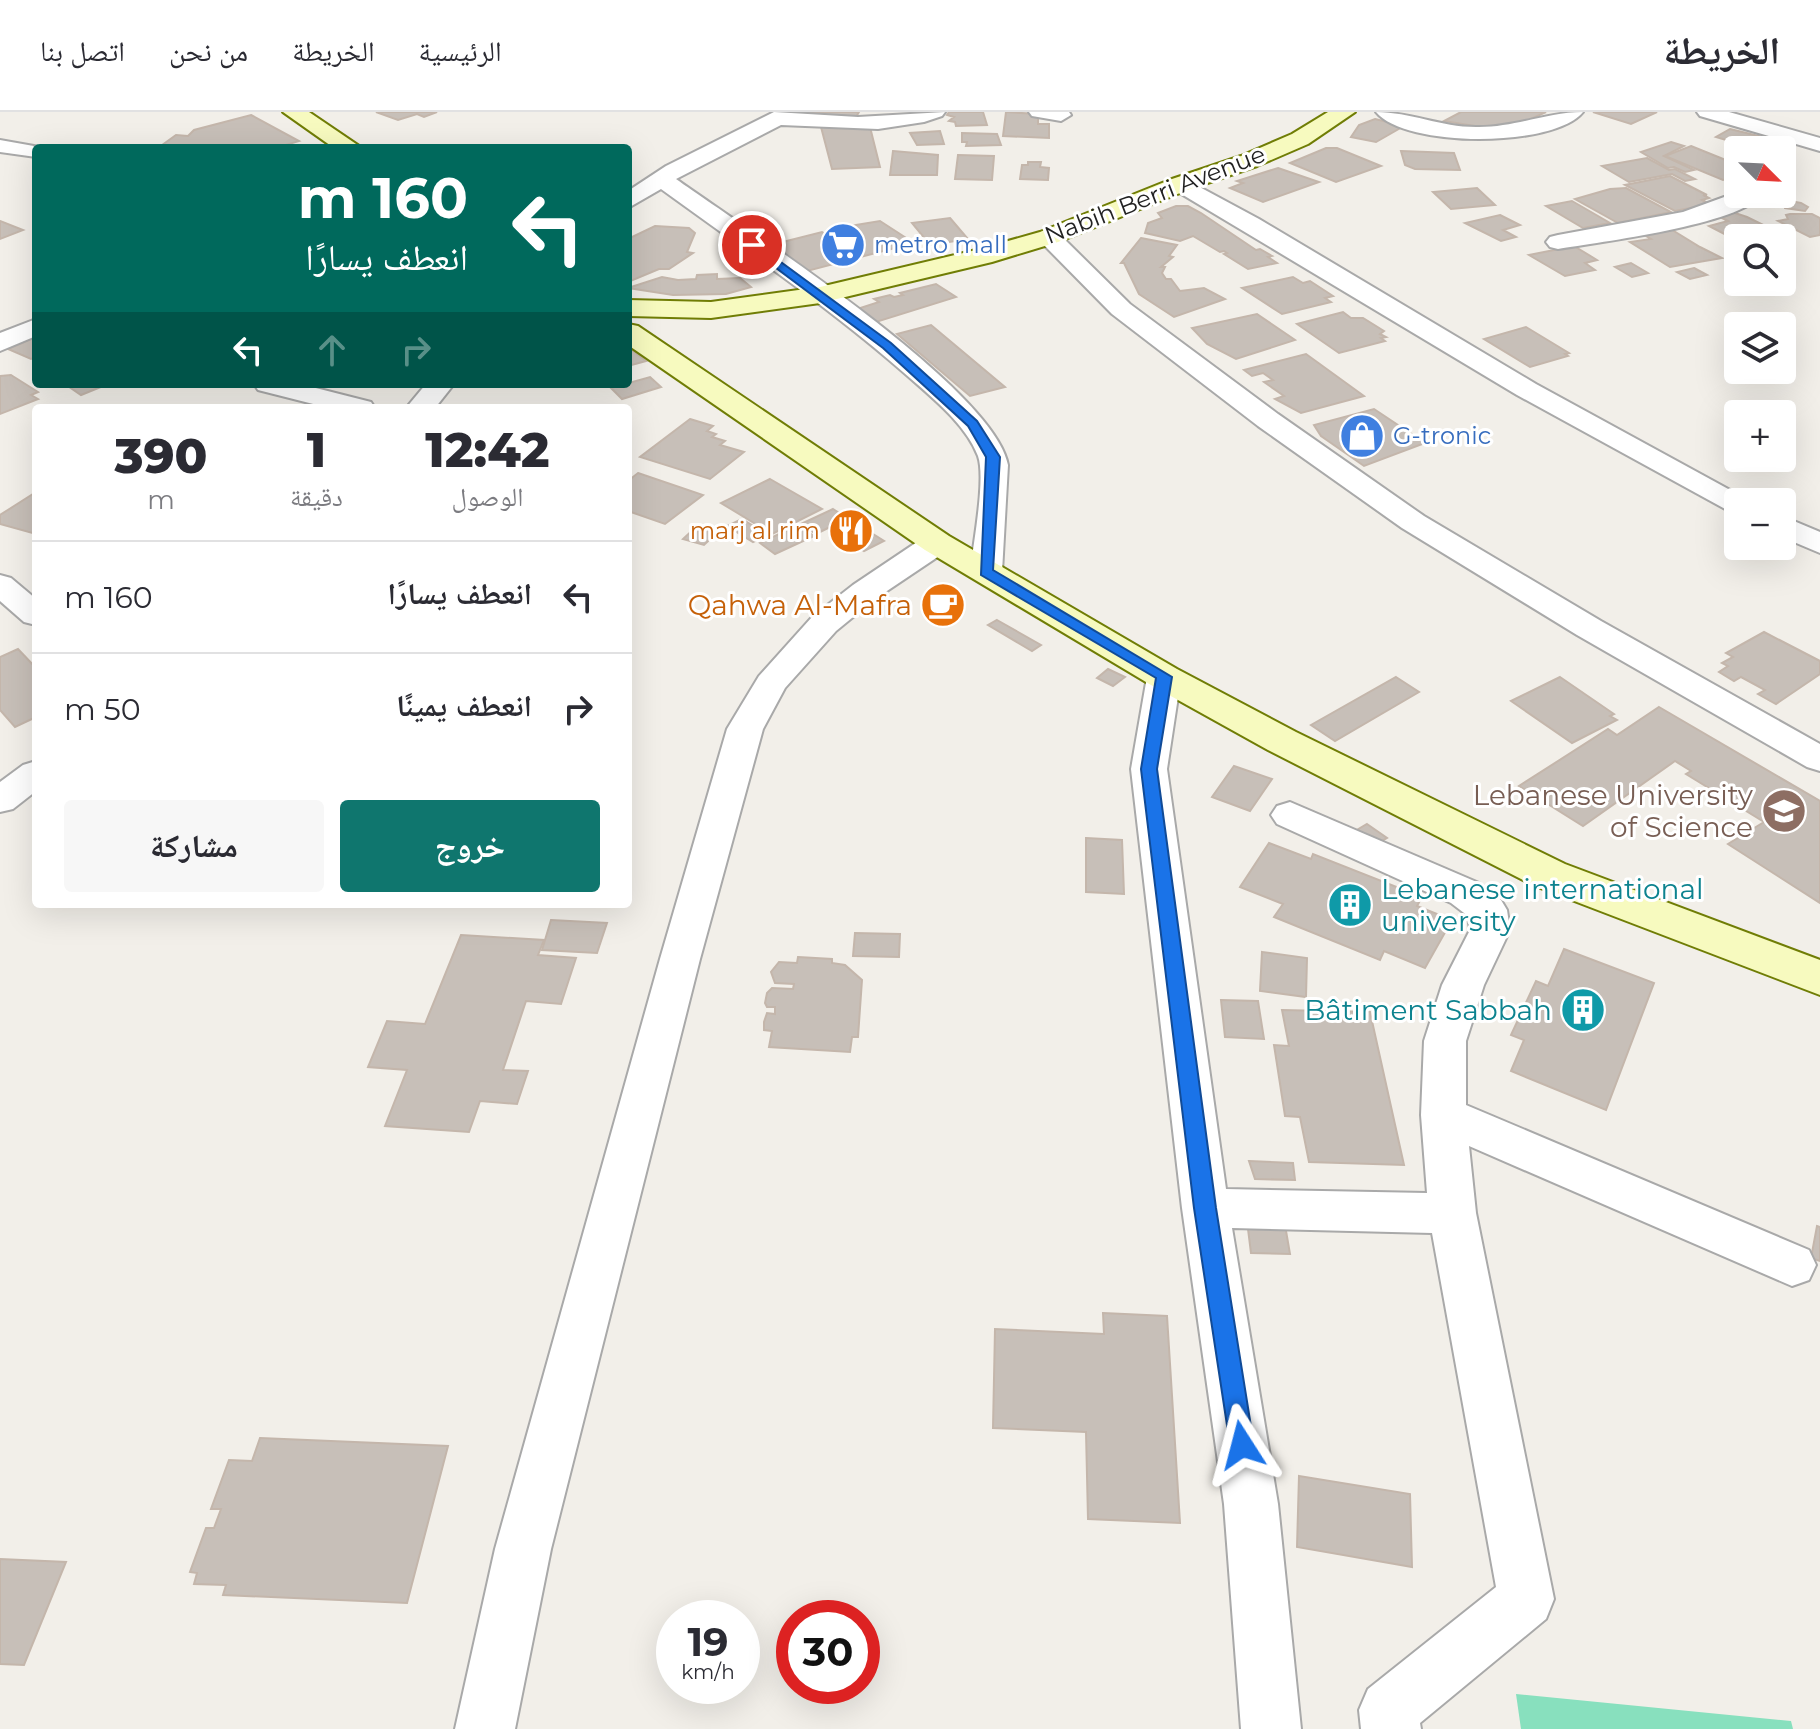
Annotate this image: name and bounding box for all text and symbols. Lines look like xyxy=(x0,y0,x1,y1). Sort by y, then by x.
text: الخريطة xyxy=(1663,27,1780,74)
text: اتصل بنا xyxy=(40,34,125,68)
text: من نحن xyxy=(169,34,248,68)
text: الخريطة xyxy=(292,34,375,68)
text: الرئيسية xyxy=(419,34,502,68)
north arrow xyxy=(1724,136,1796,208)
map controls xyxy=(1724,136,1796,560)
street label: Nabih Berri Avenue xyxy=(1041,139,1269,250)
text: 160 m xyxy=(298,164,468,232)
icon: left xyxy=(496,176,600,280)
pin xyxy=(718,211,786,279)
supermarket icon: metro mall xyxy=(819,221,867,269)
icon: arrive xyxy=(730,223,774,267)
button: search xyxy=(1724,224,1796,296)
place label: metro mall xyxy=(874,230,1007,259)
text: انعطف يسارًا xyxy=(305,235,468,279)
button: layers xyxy=(1724,312,1796,384)
icon: left xyxy=(226,328,270,372)
icon: ahead xyxy=(310,328,354,372)
icon: right xyxy=(394,328,438,372)
button: + xyxy=(1724,400,1796,472)
shop icon: G-tronic xyxy=(1338,412,1386,460)
text: 1 xyxy=(307,421,326,479)
text: 12:42 xyxy=(425,421,550,479)
place label: G-tronic xyxy=(1393,421,1491,450)
text: 390 xyxy=(115,427,208,485)
text: دقيقة xyxy=(290,481,343,513)
text: الوصول xyxy=(451,481,523,513)
text: m xyxy=(147,484,175,516)
button: − xyxy=(1724,488,1796,560)
restaurant icon: marj al rim xyxy=(827,507,875,555)
place label: marj al rim xyxy=(690,516,820,545)
text: انعطف يسارًا xyxy=(387,575,532,612)
icon: left xyxy=(556,575,600,619)
text: 160 m xyxy=(64,579,153,616)
cafe icon: Qahwa Al-Mafra xyxy=(919,581,967,629)
place label: Qahwa Al-Mafra xyxy=(688,588,912,622)
text: انعطف يمينًا xyxy=(396,687,532,724)
icon: right xyxy=(556,687,600,731)
text: 50 m xyxy=(64,691,141,728)
place label: Lebanese University of Science xyxy=(1473,778,1754,844)
school or university icon: Lebanese University of Science xyxy=(1760,787,1808,835)
button: مشاركة xyxy=(64,800,324,892)
button: خروج xyxy=(340,800,600,892)
place label: Lebanese international university xyxy=(1381,872,1703,938)
building icon: Lebanese international university xyxy=(1326,881,1374,929)
building icon: Bâtiment Sabbah xyxy=(1559,986,1607,1034)
place label: Bâtiment Sabbah xyxy=(1304,993,1552,1027)
position arrow xyxy=(1200,1403,1284,1487)
speed limit sign: 30 xyxy=(776,1600,880,1704)
text: 19 xyxy=(687,1617,729,1666)
text: km/h xyxy=(681,1660,735,1684)

